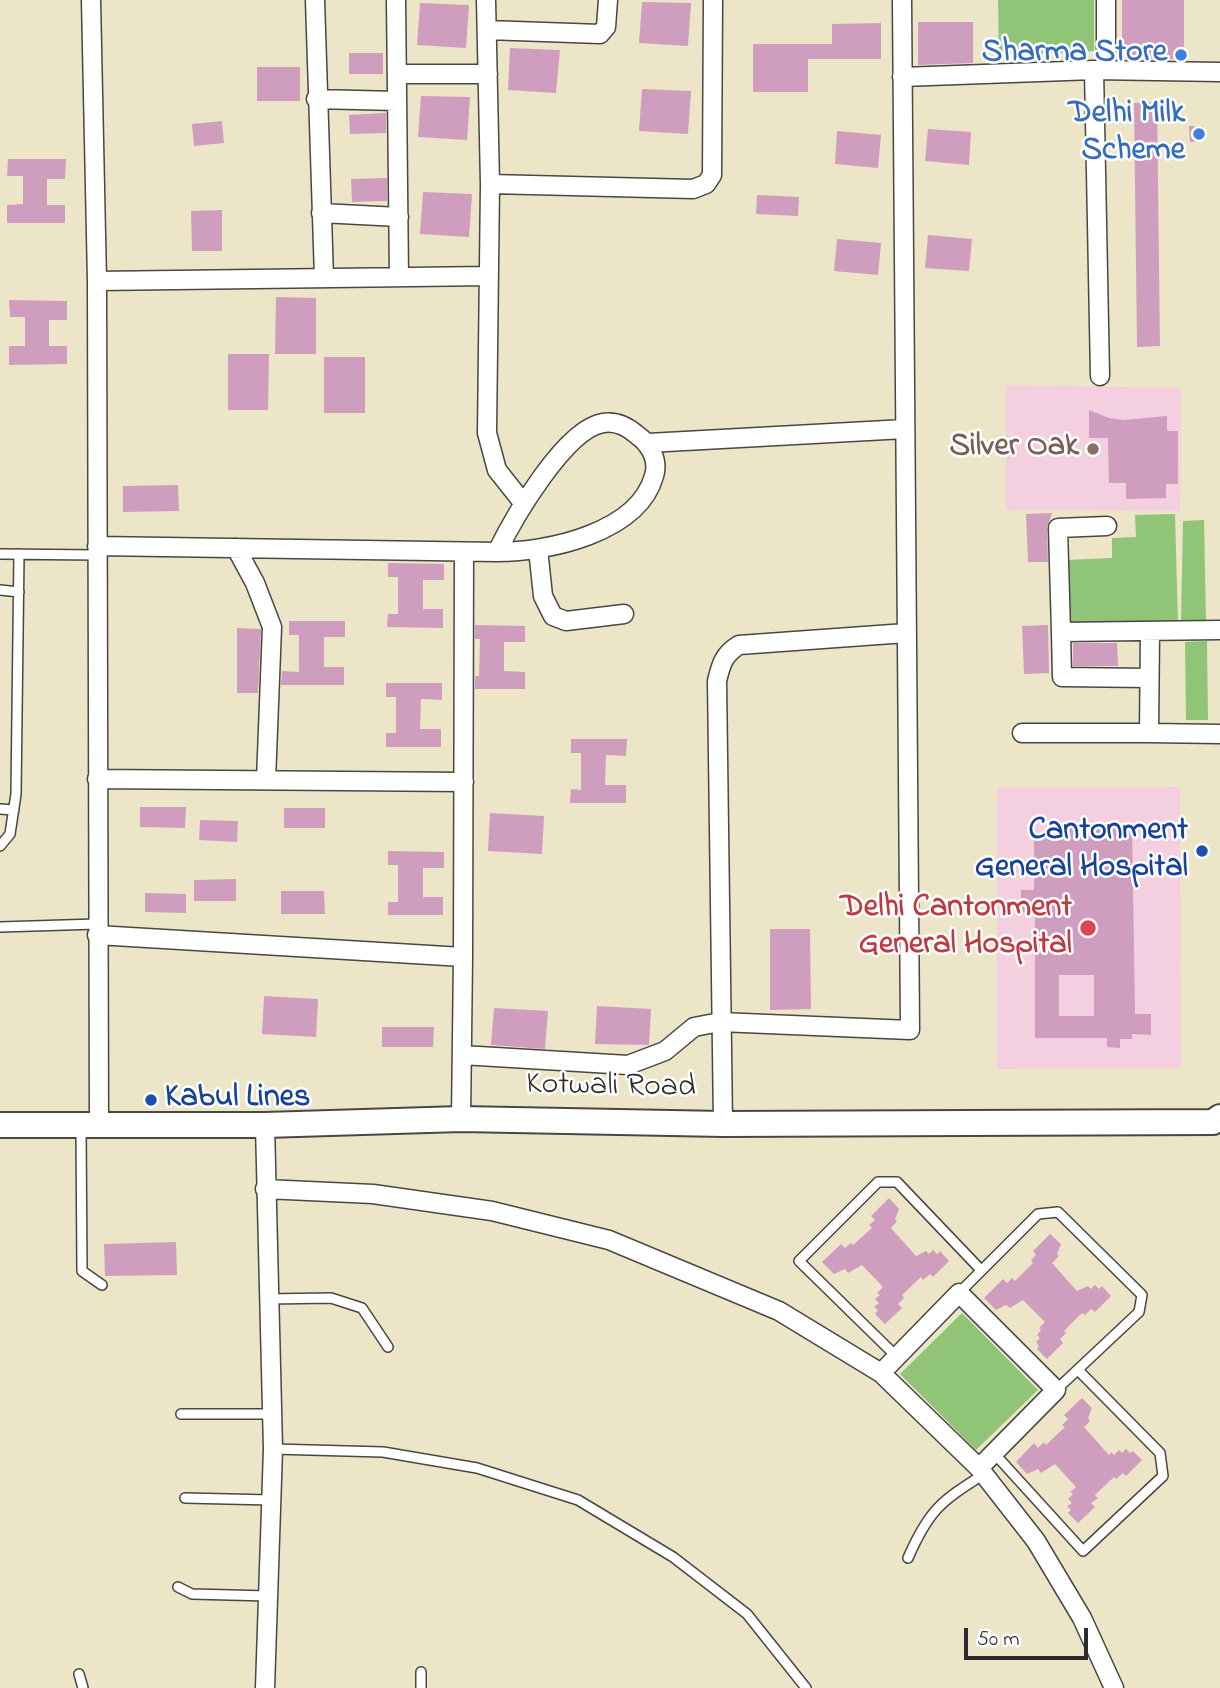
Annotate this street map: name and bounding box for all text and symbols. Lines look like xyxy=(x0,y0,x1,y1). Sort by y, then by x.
place label: Sharma Store xyxy=(982,36,1167,74)
marker: Sharma Store xyxy=(1173,47,1189,63)
place label: Delhi Milk Scheme xyxy=(1068,97,1185,172)
marker: Delhi Milk Scheme xyxy=(1191,126,1207,142)
place label: Silver Oak xyxy=(949,430,1079,468)
marker: Silver Oak xyxy=(1085,441,1101,457)
place label: Cantonment General Hospital xyxy=(975,814,1188,889)
marker: Cantonment General Hospital xyxy=(1194,843,1210,859)
place label: Delhi Cantonment General Hospital xyxy=(840,891,1072,966)
marker: Delhi Cantonment General Hospital xyxy=(1078,918,1098,938)
street label: Kotwali Road xyxy=(526,1067,696,1109)
place label: Kabul Lines xyxy=(165,1081,310,1119)
marker: Kabul Lines xyxy=(143,1092,159,1108)
scale bar xyxy=(968,1614,1092,1658)
text: 50 m xyxy=(977,1625,1020,1655)

